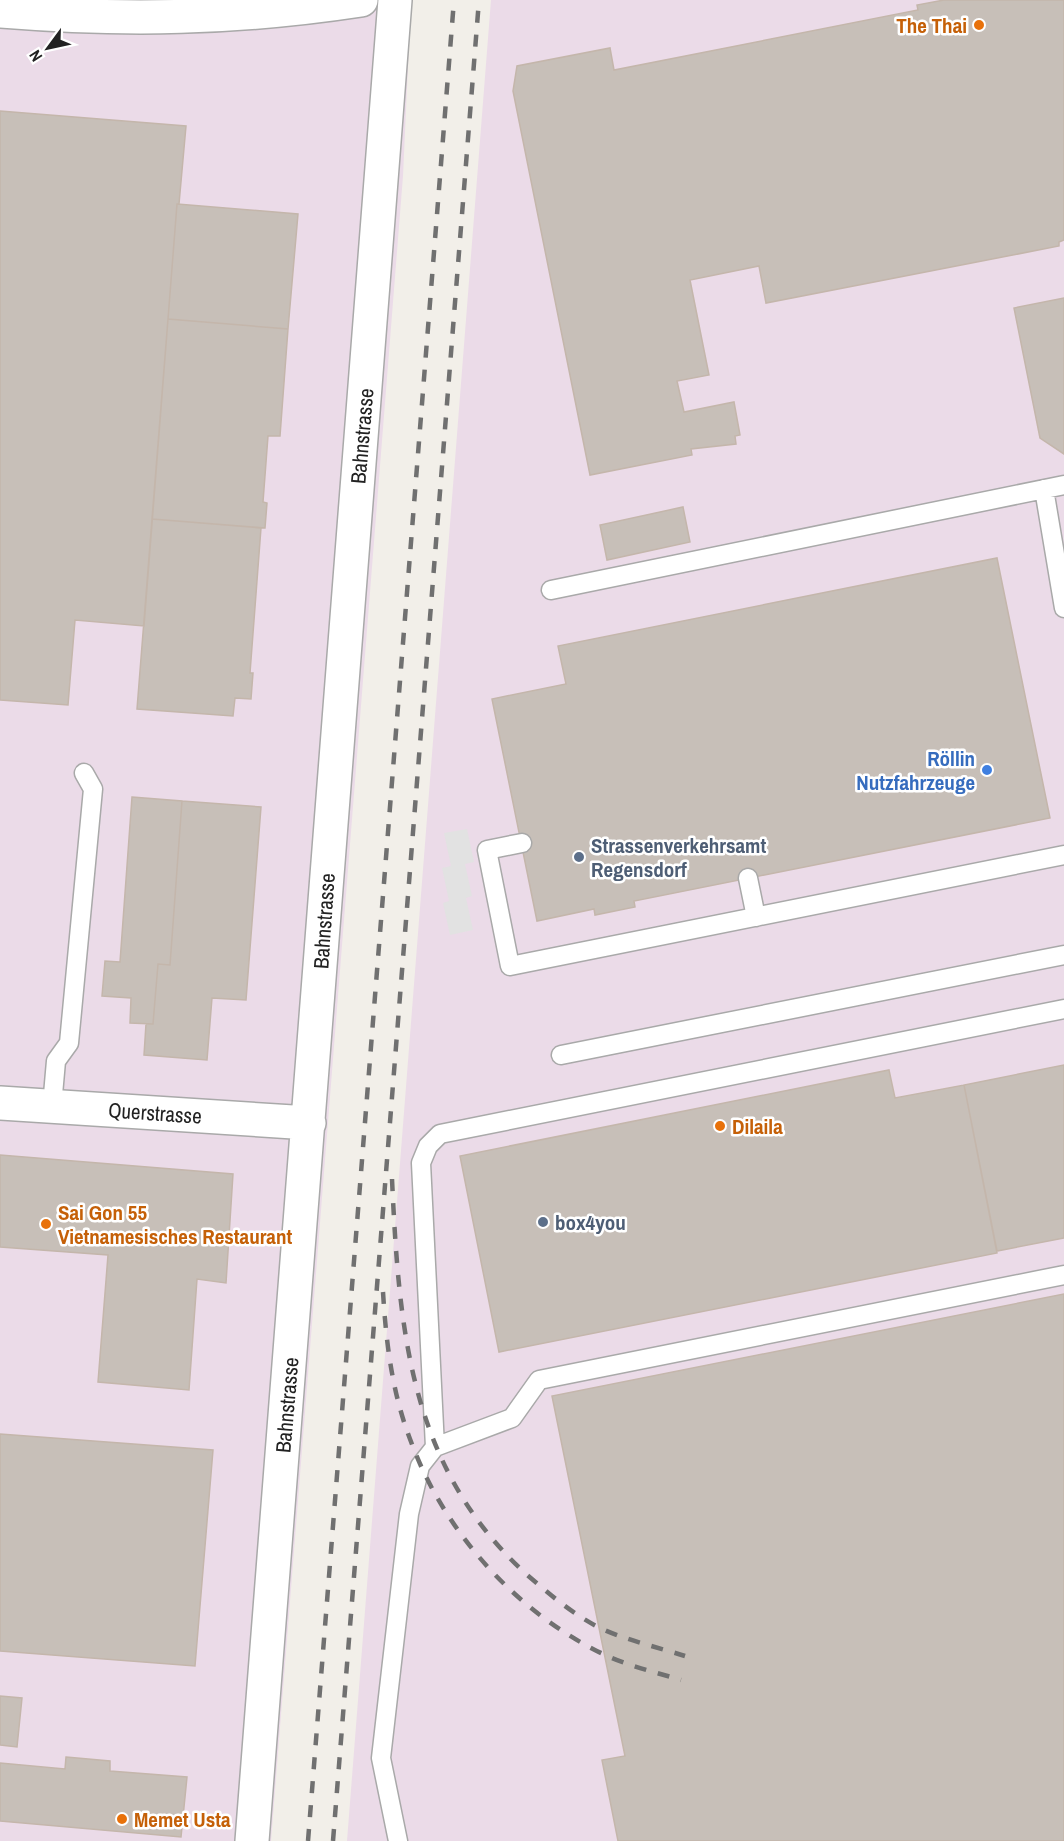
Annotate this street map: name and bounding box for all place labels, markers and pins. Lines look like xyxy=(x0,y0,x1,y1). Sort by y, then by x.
place label: The Thai xyxy=(896,11,967,40)
marker: The Thai xyxy=(972,18,986,32)
place label: Röllin Nutzfahrzeuge xyxy=(856,744,975,797)
marker: Röllin Nutzfahrzeuge xyxy=(980,763,994,777)
place label: Strassenverkehrsamt Regensdorf xyxy=(591,831,766,884)
marker: Strassenverkehrsamt Regensdorf xyxy=(572,850,586,864)
place label: Dilaila xyxy=(732,1112,783,1141)
marker: Dilaila xyxy=(713,1119,727,1133)
place label: Sai Gon 55 Vietnamesisches Restaurant xyxy=(58,1198,292,1251)
place label: box4you xyxy=(555,1208,626,1237)
marker: box4you xyxy=(536,1215,550,1229)
marker: Sai Gon 55 Vietnamesisches Restaurant xyxy=(39,1217,53,1231)
place label: Memet Usta xyxy=(134,1805,231,1834)
marker: Memet Usta xyxy=(115,1812,129,1826)

